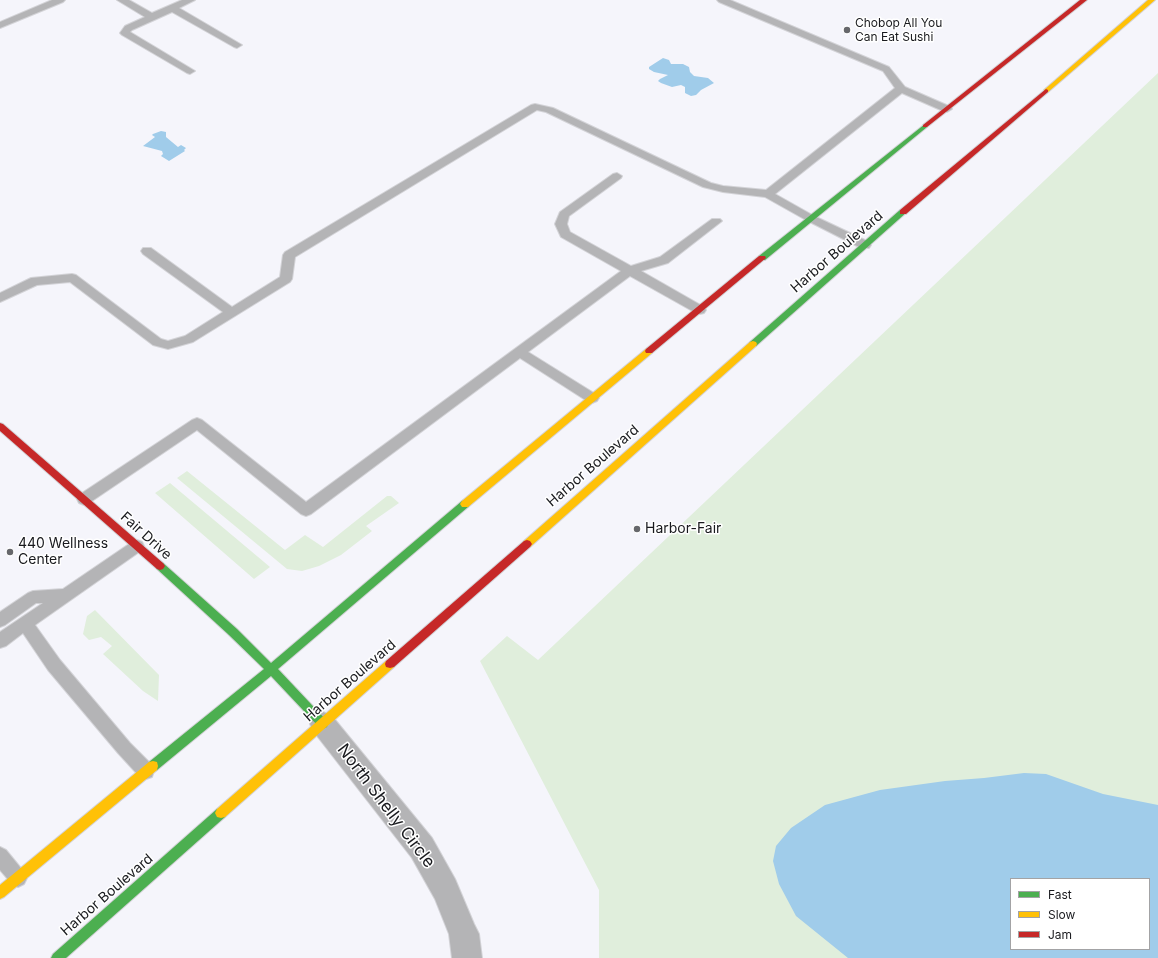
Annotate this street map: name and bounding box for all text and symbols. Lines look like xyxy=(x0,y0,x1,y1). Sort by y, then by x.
place label: Chobop All You Can Eat Sushi xyxy=(855,16,942,44)
marker: Chobop All You Can Eat Sushi xyxy=(842,25,852,35)
street label: Harbor Boulevard xyxy=(788,208,886,296)
street label: Harbor Boulevard xyxy=(544,422,642,510)
street label: Fair Drive xyxy=(117,509,175,563)
place label: Harbor-Fair xyxy=(645,521,721,537)
marker: Harbor-Fair xyxy=(632,524,642,534)
place label: 440 Wellness Center xyxy=(18,536,108,568)
marker: 440 Wellness Center xyxy=(5,547,15,557)
street label: Harbor Boulevard xyxy=(301,637,399,725)
street label: North Shelly Circle xyxy=(333,740,439,872)
street label: Harbor Boulevard xyxy=(58,851,156,939)
legend xyxy=(1010,878,1150,950)
text: Fast xyxy=(1048,887,1072,902)
text: Slow xyxy=(1048,907,1075,922)
text: Jam xyxy=(1048,927,1072,942)

